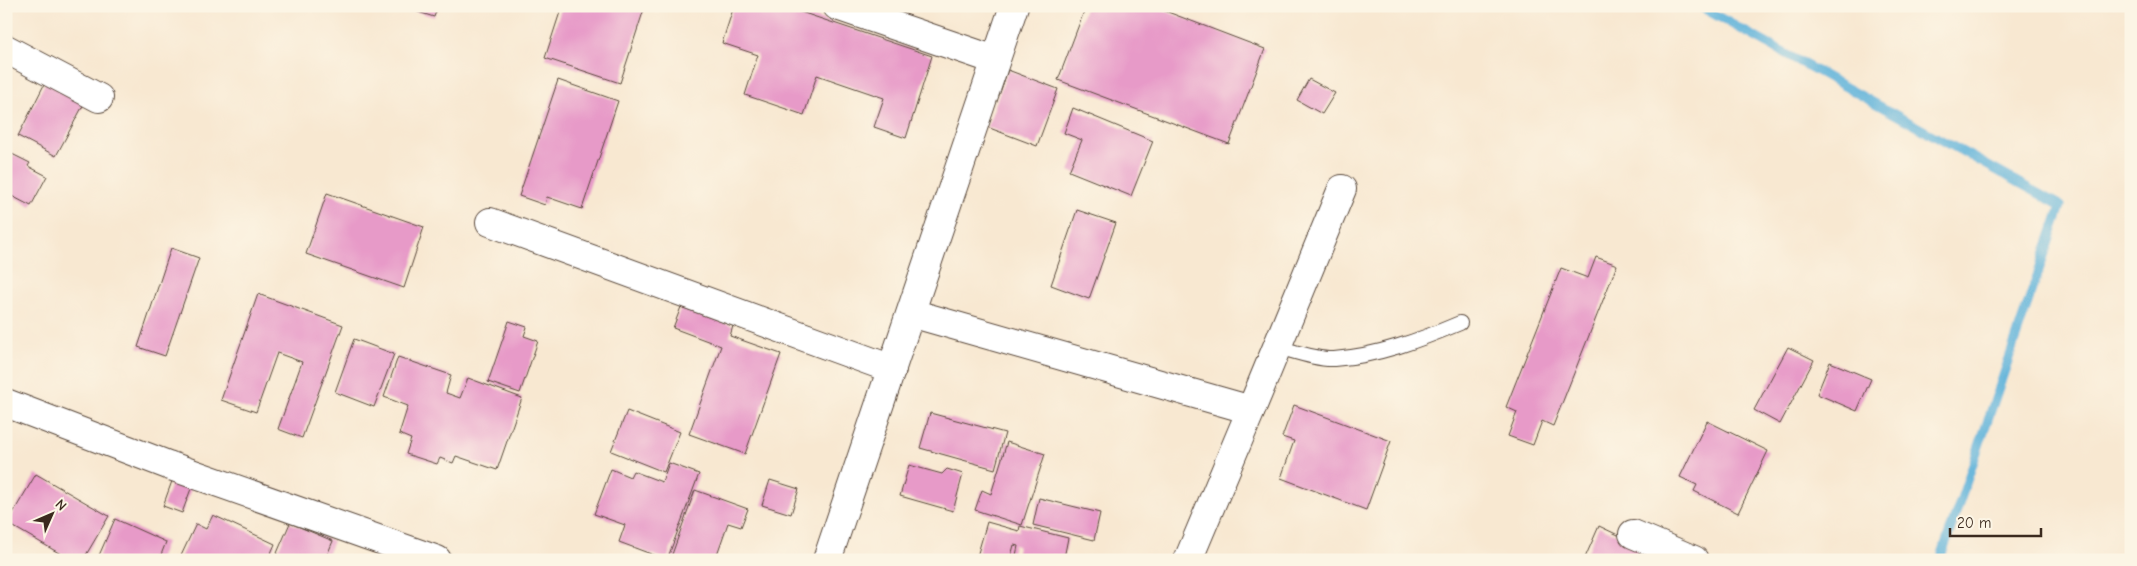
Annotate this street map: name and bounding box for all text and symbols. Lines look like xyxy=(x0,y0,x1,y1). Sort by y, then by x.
north arrow xyxy=(28,488,78,538)
text: N xyxy=(52,496,70,514)
scale bar xyxy=(1950,506,2041,538)
text: 20 m xyxy=(1957,514,1991,532)

